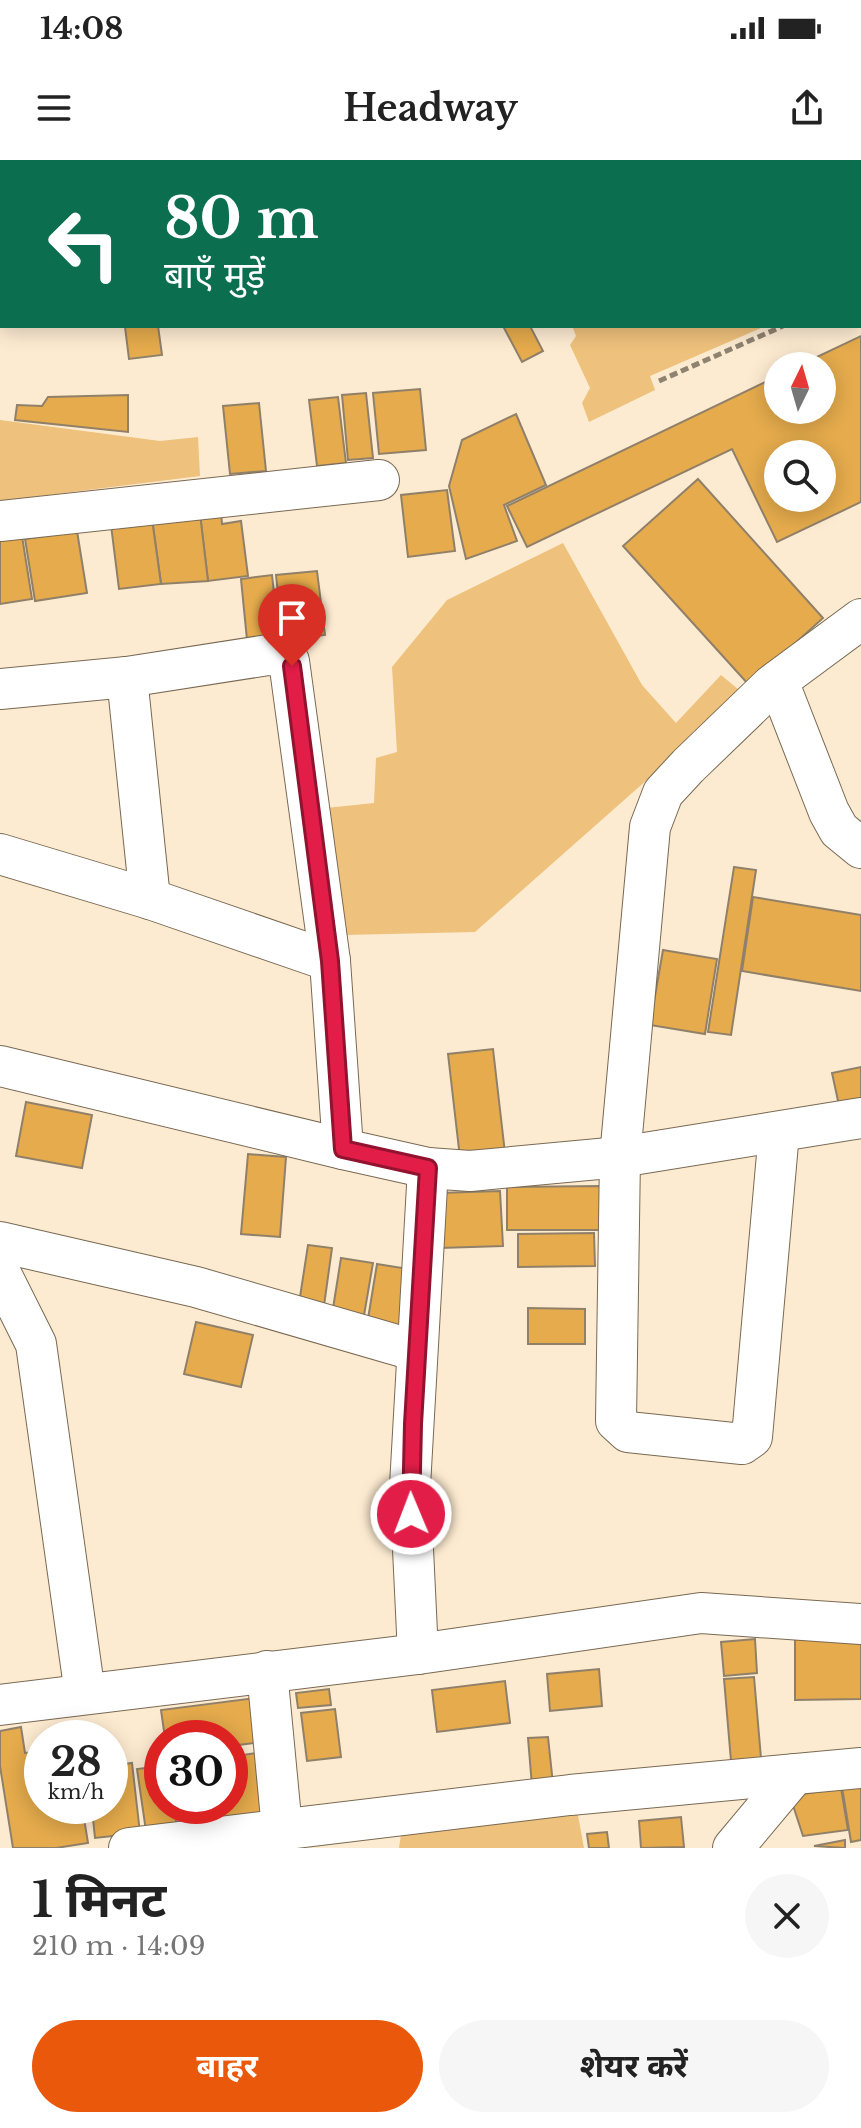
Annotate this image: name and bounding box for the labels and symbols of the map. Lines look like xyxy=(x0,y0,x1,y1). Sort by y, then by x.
north arrow xyxy=(764,352,836,424)
pin xyxy=(258,584,326,666)
position arrow xyxy=(369,1472,453,1556)
speed limit sign: 30 xyxy=(144,1720,248,1824)

